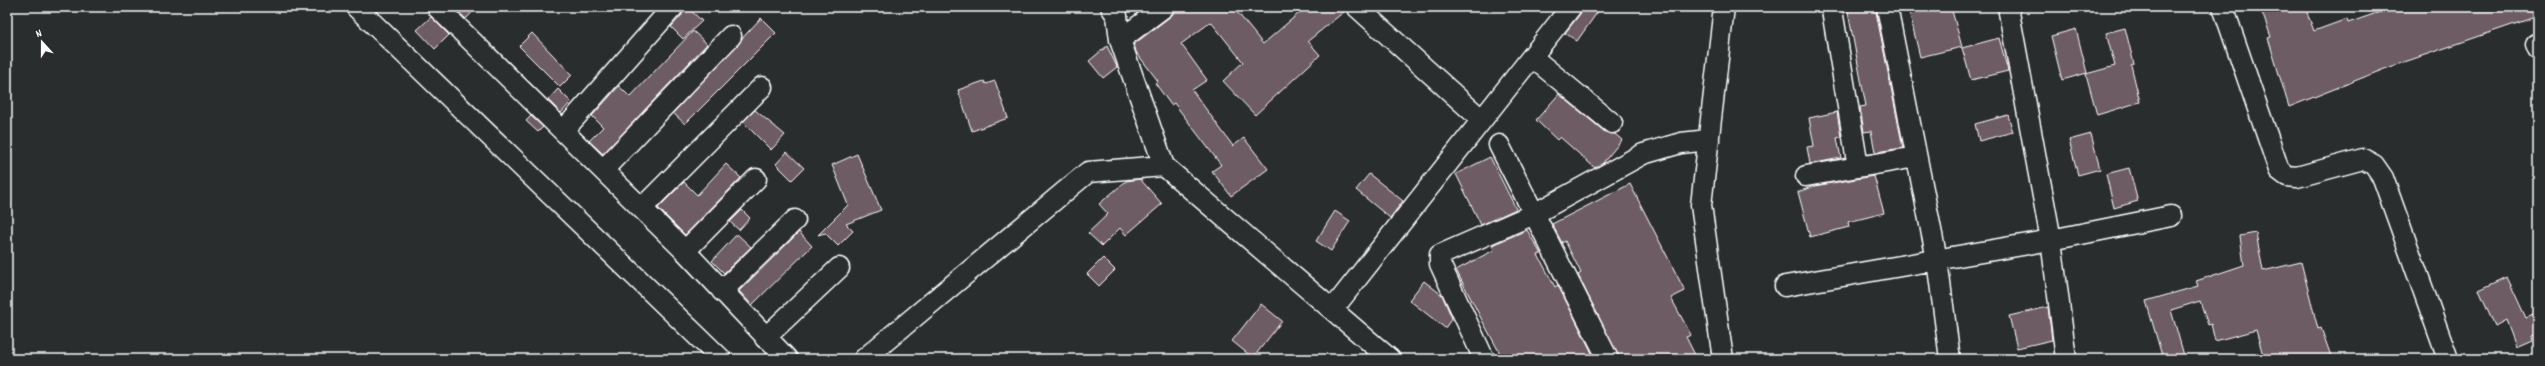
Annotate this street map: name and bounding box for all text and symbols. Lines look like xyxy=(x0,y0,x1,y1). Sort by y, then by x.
north arrow xyxy=(22,22,62,62)
text: N xyxy=(34,26,45,43)

